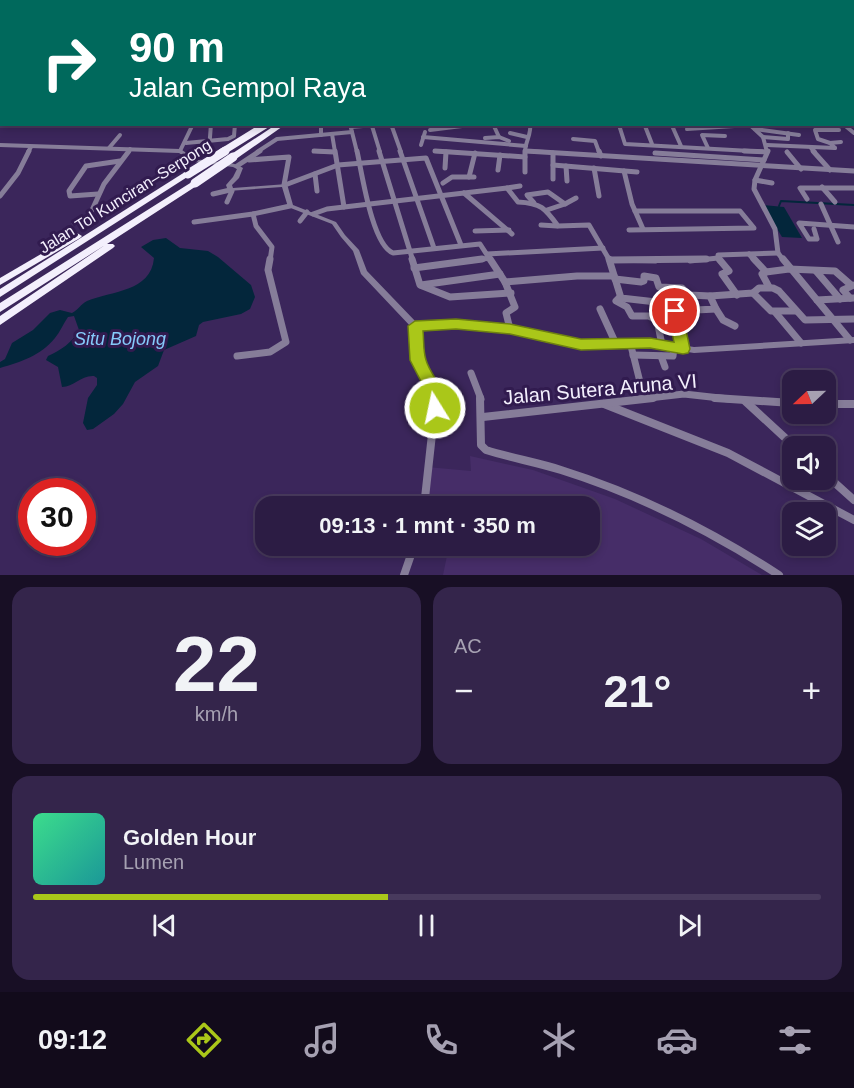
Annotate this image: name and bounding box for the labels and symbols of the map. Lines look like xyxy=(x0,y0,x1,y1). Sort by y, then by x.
street label: Jalan Tol Kunciran–Serpong xyxy=(36,136,215,257)
pin xyxy=(649,285,700,336)
water label: Situ Bojong xyxy=(74,329,166,349)
street label: Jalan Sutera Aruna VI xyxy=(502,370,698,408)
north arrow xyxy=(782,370,836,424)
position arrow xyxy=(403,376,467,440)
speed limit sign: 30 xyxy=(18,478,96,556)

